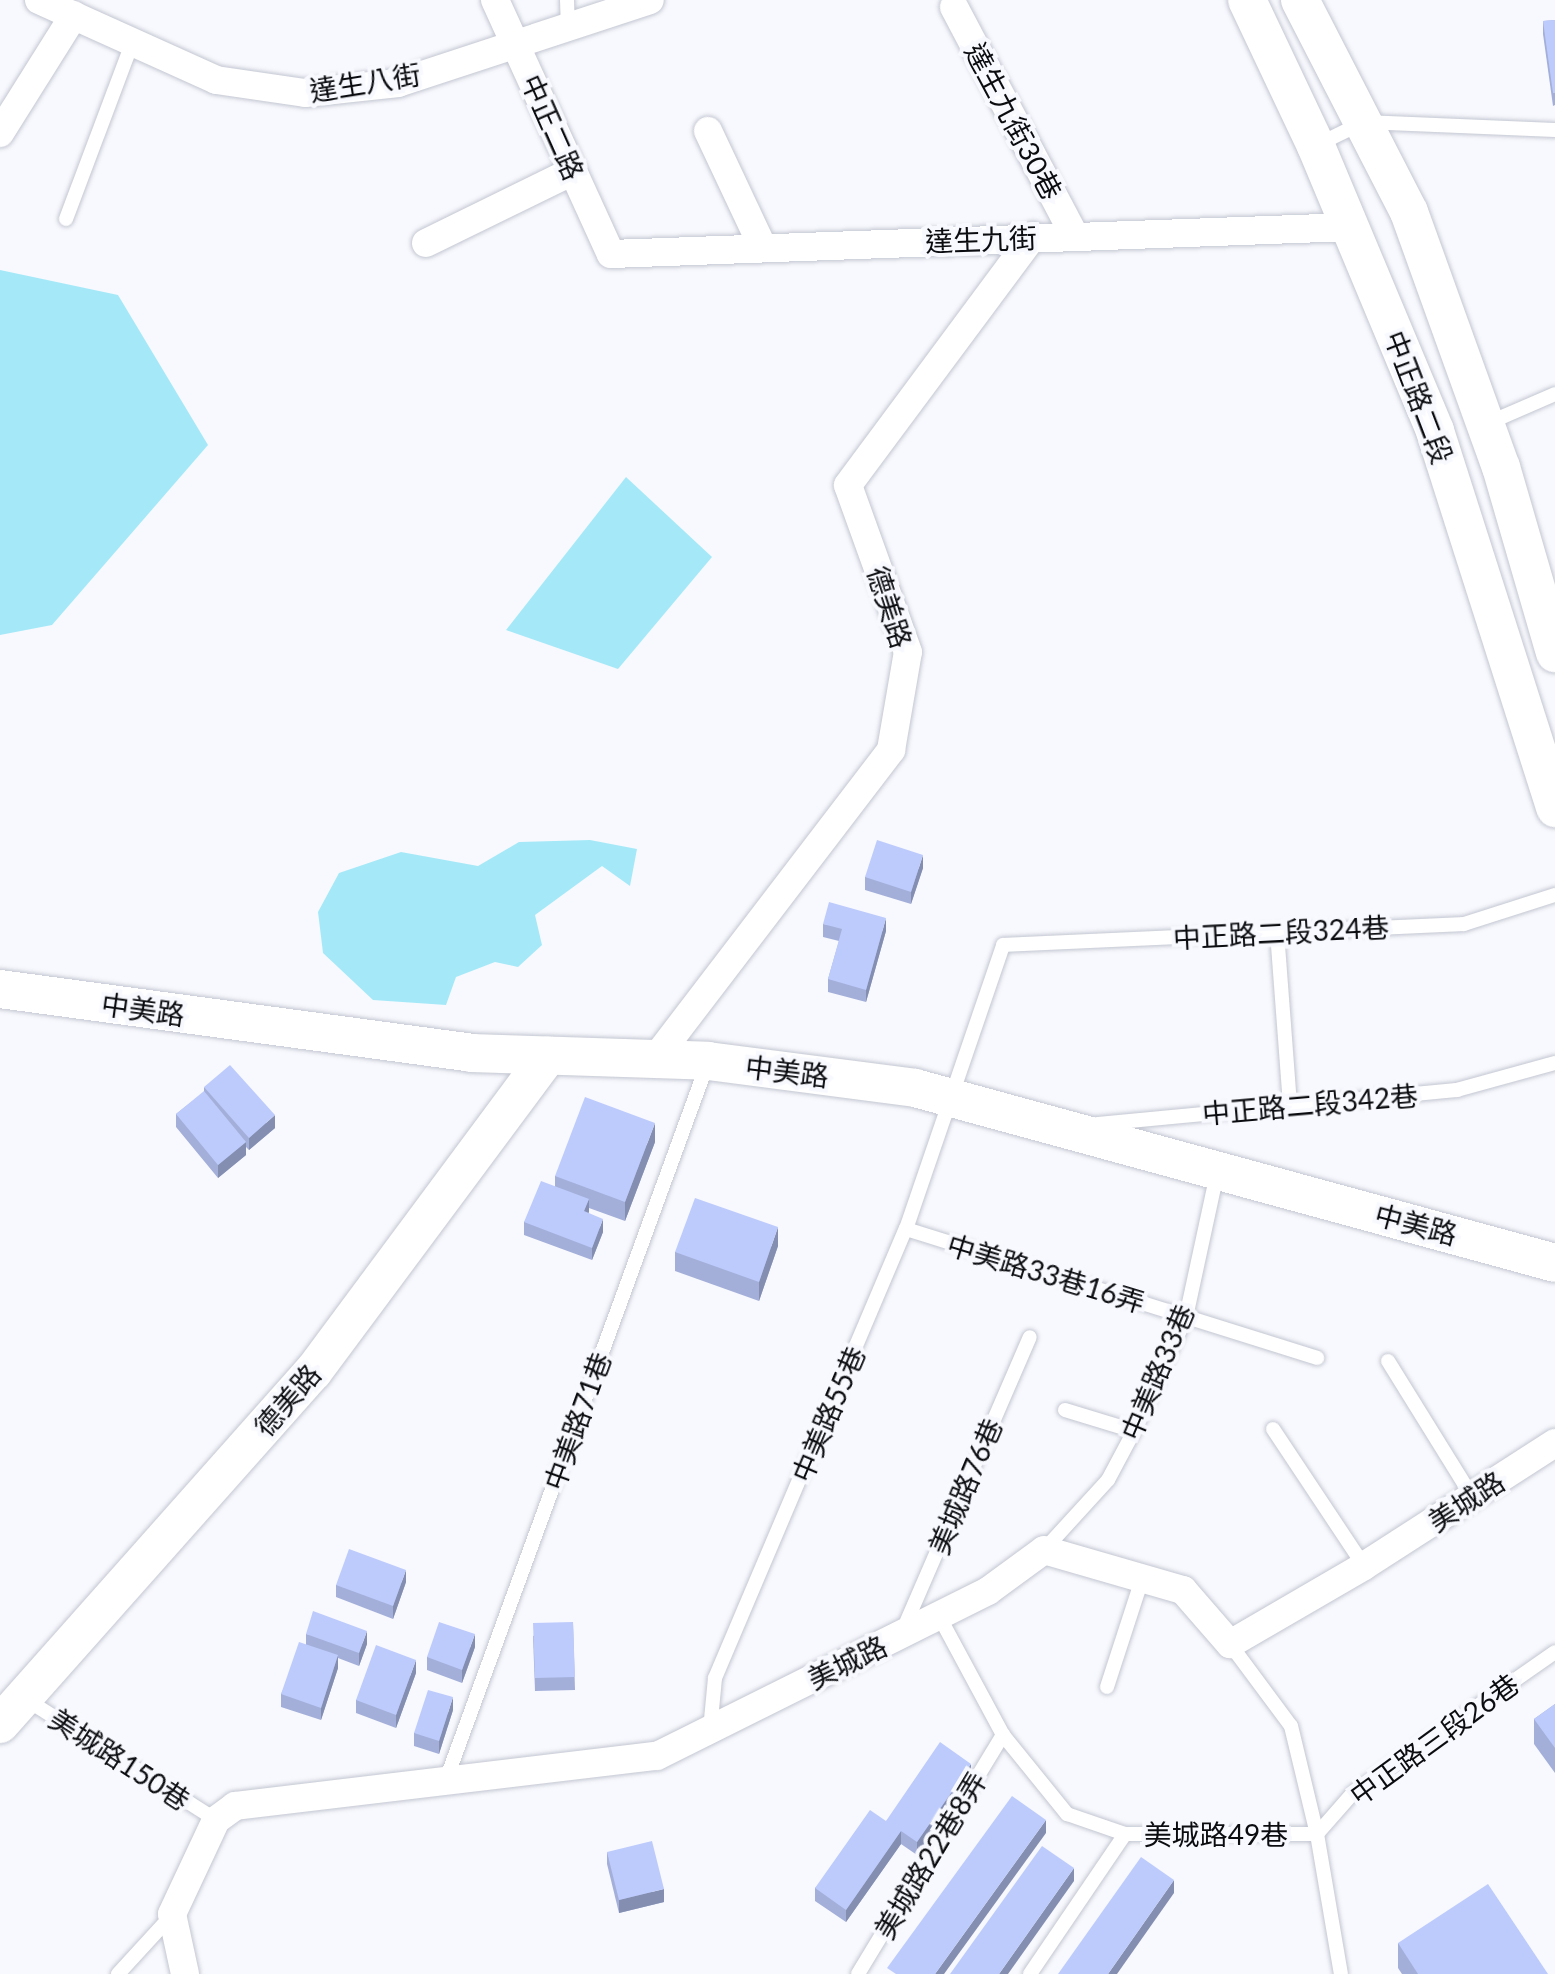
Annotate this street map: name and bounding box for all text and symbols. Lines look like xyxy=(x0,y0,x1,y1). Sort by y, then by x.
street label: 達生九街30巷 xyxy=(959,37,1069,205)
street label: 達生八街 xyxy=(307,57,423,107)
street label: 中正二路 xyxy=(515,69,591,185)
street label: 達生九街 xyxy=(924,220,1038,258)
street label: 中正路二段 xyxy=(1378,326,1460,468)
street label: 德美路 xyxy=(861,562,919,652)
street label: 中正路二段324巷 xyxy=(1172,910,1390,954)
street label: 中美路 xyxy=(99,987,187,1031)
street label: 中美路 xyxy=(743,1049,831,1093)
street label: 中正路二段342巷 xyxy=(1201,1078,1419,1130)
street label: 中美路 xyxy=(1371,1197,1461,1251)
street label: 中美路33巷16弄 xyxy=(943,1227,1149,1319)
street label: 中美路33巷 xyxy=(1113,1299,1201,1445)
street label: 中美路55巷 xyxy=(784,1341,872,1487)
street label: 中美路71巷 xyxy=(537,1347,617,1495)
street label: 德美路 xyxy=(247,1357,327,1443)
street label: 美城路76巷 xyxy=(921,1413,1009,1559)
street label: 美城路 xyxy=(1422,1464,1510,1538)
street label: 美城路 xyxy=(802,1628,892,1696)
street label: 中正路三段26巷 xyxy=(1343,1666,1525,1812)
street label: 美城路150巷 xyxy=(43,1701,197,1817)
street label: 美城路22巷8弄 xyxy=(867,1765,993,1945)
street label: 美城路49巷 xyxy=(1144,1817,1288,1851)

